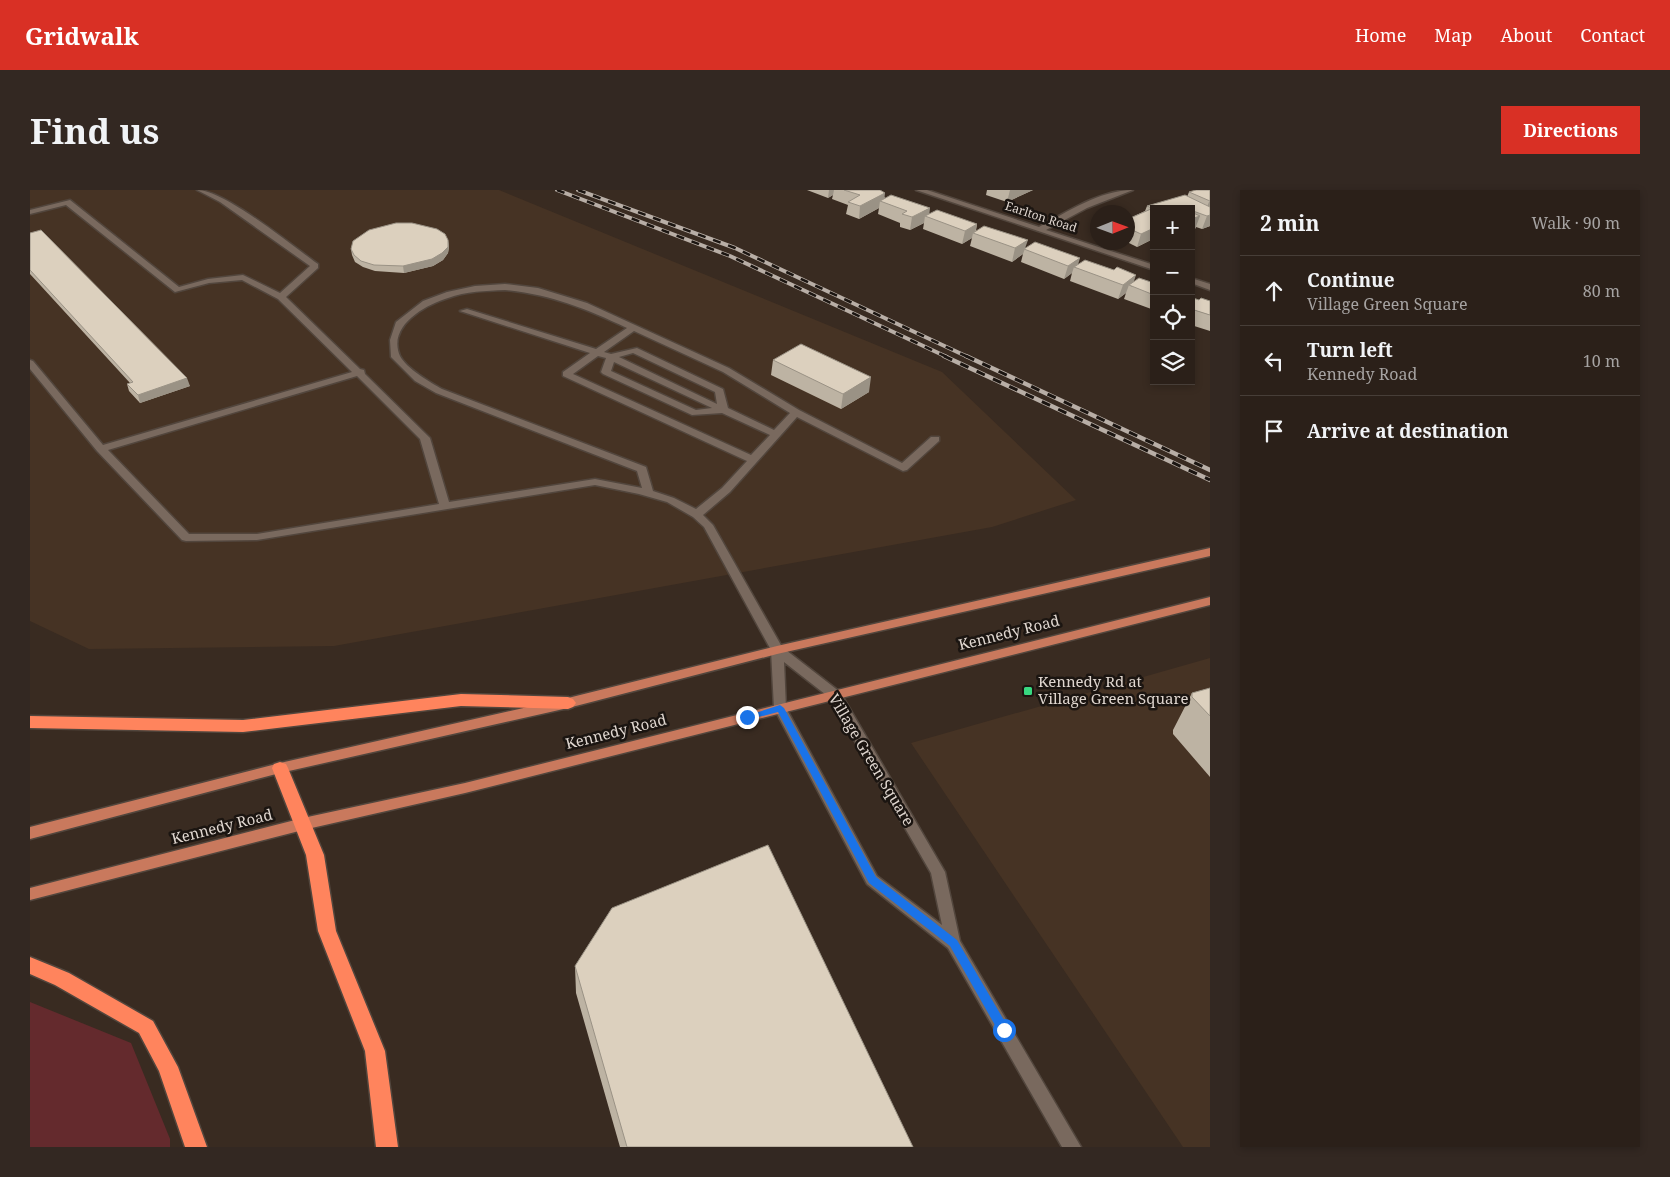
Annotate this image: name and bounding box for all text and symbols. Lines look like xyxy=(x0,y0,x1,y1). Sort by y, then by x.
text: Gridwalk xyxy=(25,19,139,52)
text: Home xyxy=(1355,23,1406,47)
text: Map xyxy=(1434,23,1472,47)
text: About xyxy=(1500,23,1552,47)
text: Contact xyxy=(1580,23,1645,47)
button: Directions xyxy=(1501,106,1640,154)
text: Find us xyxy=(30,107,159,154)
street label: Earlton Road xyxy=(1003,197,1080,236)
north arrow xyxy=(1090,205,1135,250)
map controls xyxy=(1150,205,1195,385)
button: + xyxy=(1150,205,1195,250)
text: 2 min xyxy=(1260,209,1319,237)
text: Walk · 90 m xyxy=(1532,212,1620,234)
button: − xyxy=(1150,250,1195,295)
text: Continue xyxy=(1307,267,1395,293)
icon: ahead xyxy=(1260,277,1288,305)
text: 80 m xyxy=(1583,280,1620,302)
text: Village Green Square xyxy=(1307,293,1468,315)
button: locate xyxy=(1150,295,1195,340)
text: Turn left xyxy=(1307,337,1393,363)
button: layers xyxy=(1150,340,1195,385)
icon: left xyxy=(1260,347,1288,375)
text: 10 m xyxy=(1583,350,1620,372)
text: Kennedy Road xyxy=(1307,363,1417,385)
icon: arrive xyxy=(1260,417,1288,445)
text: Arrive at destination xyxy=(1307,418,1509,444)
street label: Kennedy Road xyxy=(956,610,1061,654)
place label: Kennedy Rd at Village Green Square xyxy=(1038,671,1189,708)
marker: Kennedy Rd at Village Green Square xyxy=(1022,685,1034,697)
street label: Village Green Square xyxy=(825,690,919,829)
route end xyxy=(736,706,759,729)
street label: Kennedy Road xyxy=(563,709,668,753)
street label: Kennedy Road xyxy=(169,804,274,848)
route start xyxy=(993,1019,1016,1042)

